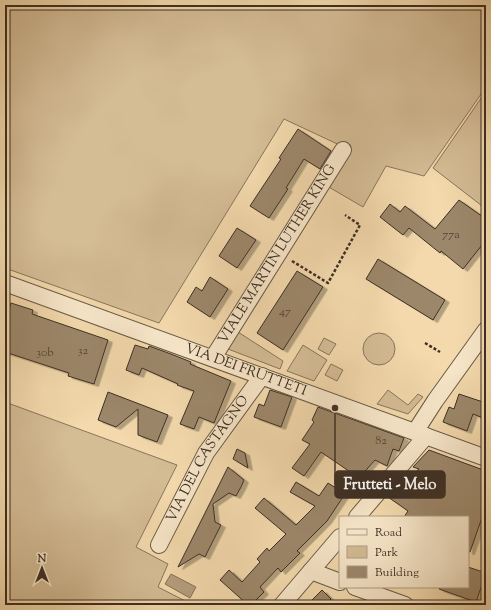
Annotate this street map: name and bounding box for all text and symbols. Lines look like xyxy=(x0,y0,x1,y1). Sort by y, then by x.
street label: VIALE MARTIN LUTHER KING xyxy=(214,161,342,348)
house number: 77a xyxy=(442,226,460,244)
house number: 47 xyxy=(279,303,291,321)
street label: VIA DEI FRUTTETI xyxy=(182,339,310,402)
house number: 32 xyxy=(78,342,89,360)
house number: 30b xyxy=(36,344,54,362)
street label: VIA DEL CASTAGNO xyxy=(162,392,254,526)
house number: 82 xyxy=(375,432,387,450)
callout: Frutteti - Melo xyxy=(335,471,445,498)
text: Frutteti - Melo xyxy=(343,475,437,496)
legend xyxy=(339,516,469,588)
text: Road xyxy=(375,524,402,542)
text: Park xyxy=(375,544,398,562)
north arrow xyxy=(22,548,62,588)
text: N xyxy=(37,551,47,567)
text: Building xyxy=(375,564,419,582)

